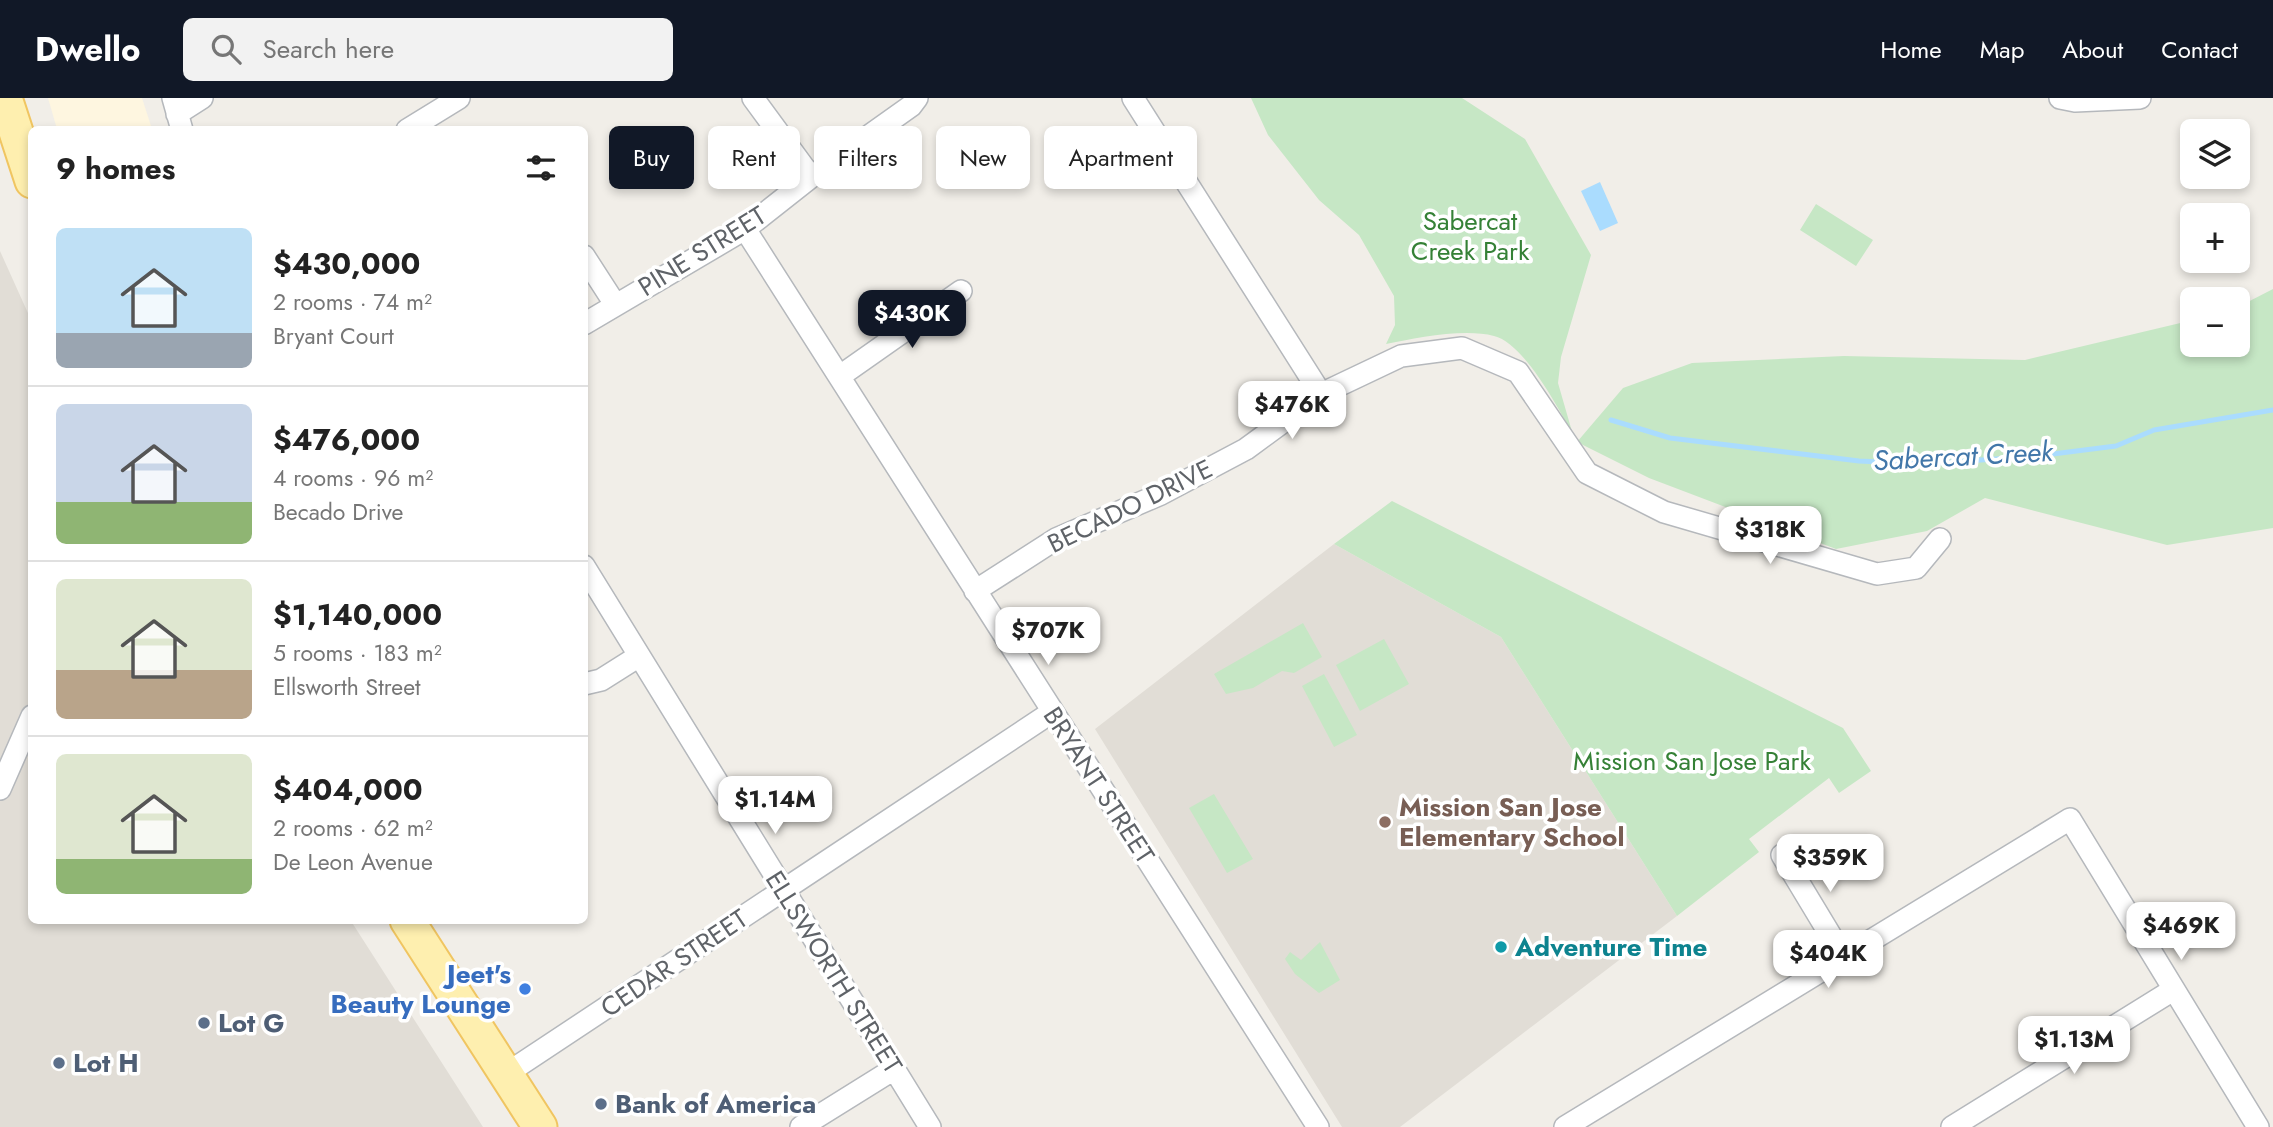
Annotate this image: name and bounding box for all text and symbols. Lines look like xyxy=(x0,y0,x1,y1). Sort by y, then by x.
search box xyxy=(183,18,673,81)
text: Dwello xyxy=(35,26,141,73)
icon: search xyxy=(207,30,245,68)
text: Search here xyxy=(263,30,394,68)
text: Home xyxy=(1880,32,1942,67)
text: Map xyxy=(1980,32,2024,67)
text: About xyxy=(2062,32,2123,67)
text: Contact xyxy=(2161,32,2238,67)
map controls xyxy=(2180,119,2250,357)
button: layers xyxy=(2180,119,2250,189)
chip: Buy xyxy=(609,126,694,189)
chip: Rent xyxy=(708,126,800,189)
chip: Filters xyxy=(814,126,922,189)
chip: New xyxy=(936,126,1030,189)
chip: Apartment xyxy=(1044,126,1197,189)
text: 9 homes xyxy=(56,147,175,190)
icon: filters xyxy=(522,149,560,187)
street label: PINE STREET xyxy=(631,197,773,305)
park label: Sabercat Creek Park xyxy=(1411,202,1530,270)
button: + xyxy=(2180,203,2250,273)
text: $430,000 xyxy=(273,242,420,285)
icon: home xyxy=(112,256,196,340)
text: 2 rooms · 74 m² xyxy=(273,285,432,319)
button: − xyxy=(2180,287,2250,357)
pin: $430K xyxy=(863,290,961,350)
text: $430K xyxy=(874,296,950,330)
text: Bryant Court xyxy=(273,319,394,353)
pin: $476K xyxy=(1243,382,1341,441)
text: $476K xyxy=(1254,387,1330,421)
text: $476,000 xyxy=(273,418,420,461)
water label: Sabercat Creek xyxy=(1872,431,2055,481)
icon: home xyxy=(112,432,196,516)
street label: BECADO DRIVE xyxy=(1041,450,1219,562)
text: 4 rooms · 96 m² xyxy=(273,461,433,495)
text: Becado Drive xyxy=(273,495,403,529)
pin: $318K xyxy=(1721,506,1819,566)
text: $318K xyxy=(1735,512,1805,546)
text: $1,140,000 xyxy=(273,593,442,636)
icon: home xyxy=(112,607,196,691)
pin: $707K xyxy=(999,608,1097,667)
text: $707K xyxy=(1011,613,1085,647)
text: 5 rooms · 183 m² xyxy=(273,636,442,670)
text: Ellsworth Street xyxy=(273,670,421,704)
street label: BRYANT STREET xyxy=(1034,699,1164,871)
park label: Mission San Jose Park xyxy=(1573,742,1811,780)
text: $404,000 xyxy=(273,768,423,811)
pin: $1.14M xyxy=(718,776,832,836)
icon: home xyxy=(112,782,196,866)
text: $1.14M xyxy=(734,782,816,816)
place label: Mission San Jose Elementary School xyxy=(1399,788,1624,856)
text: 2 rooms · 62 m² xyxy=(273,811,433,845)
marker: Mission San Jose Elementary School xyxy=(1377,814,1393,830)
pin: $359K xyxy=(1781,834,1879,894)
text: $359K xyxy=(1793,840,1867,874)
text: De Leon Avenue xyxy=(273,845,433,879)
street label: ELLSWORTH STREET xyxy=(756,863,912,1081)
street label: CEDAR STREET xyxy=(593,900,755,1026)
pin: $469K xyxy=(2132,902,2230,962)
text: $469K xyxy=(2142,908,2220,942)
place label: Adventure Time xyxy=(1514,928,1708,966)
pin: $404K xyxy=(1779,930,1877,990)
text: $404K xyxy=(1789,936,1867,970)
marker: Adventure Time xyxy=(1493,939,1509,955)
place label: Jeet's Beauty Lounge xyxy=(331,955,511,1023)
marker: Jeet's Beauty Lounge xyxy=(517,981,533,997)
place label: Lot G xyxy=(218,1004,284,1042)
marker: Lot G xyxy=(196,1015,212,1031)
pin: $1.13M xyxy=(2017,1016,2131,1076)
text: $1.13M xyxy=(2034,1022,2114,1056)
place label: Lot H xyxy=(73,1044,139,1082)
marker: Lot H xyxy=(51,1055,67,1071)
place label: Bank of America xyxy=(615,1085,816,1123)
marker: Bank of America xyxy=(593,1096,609,1112)

